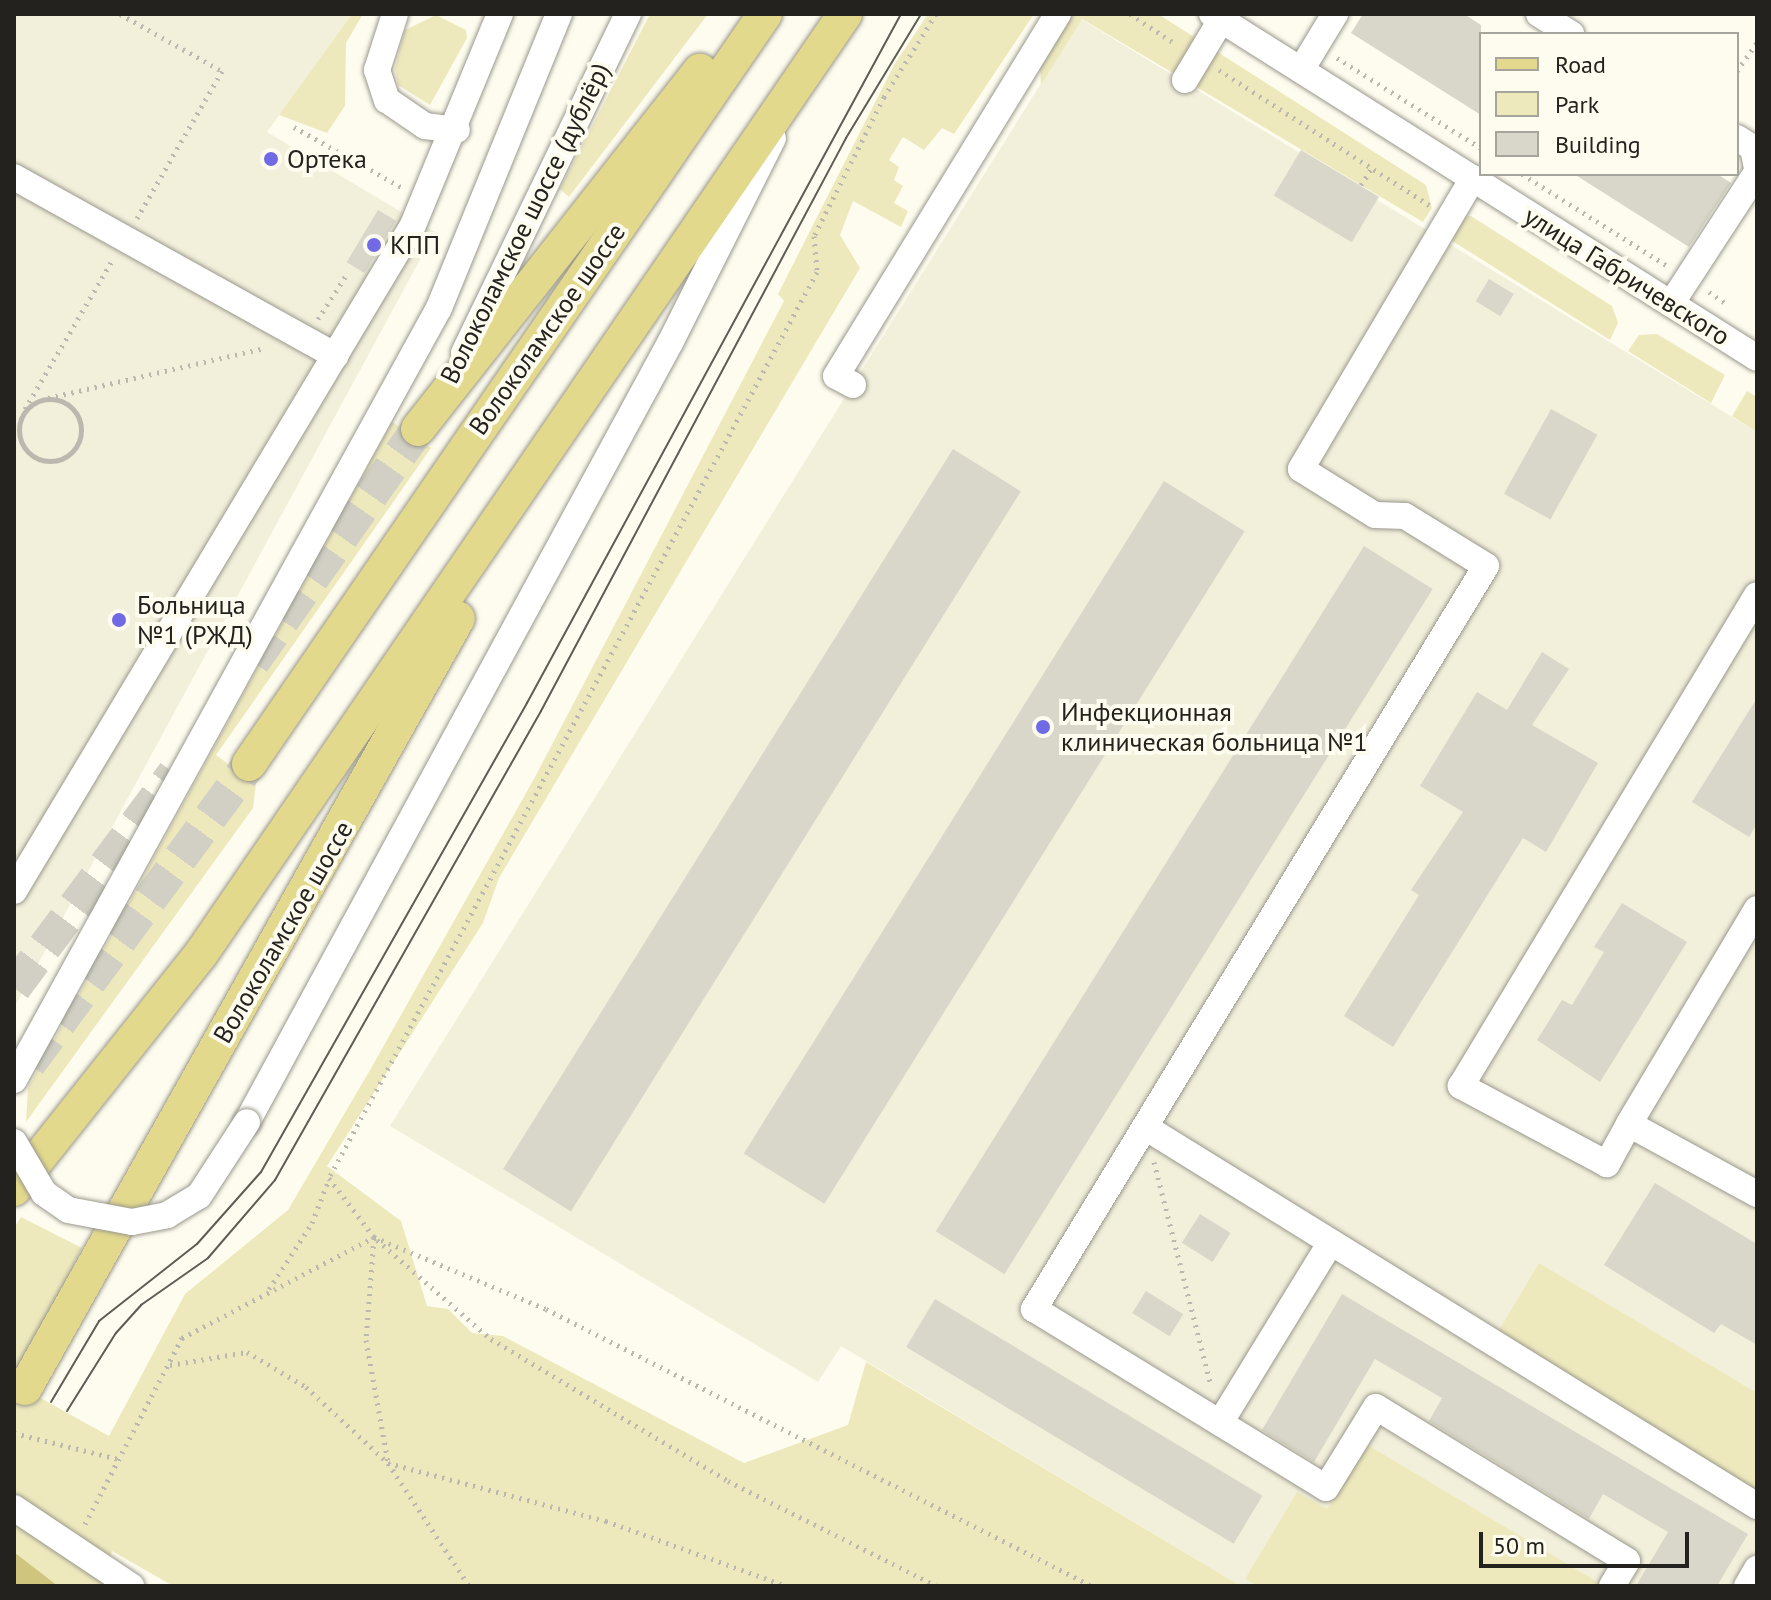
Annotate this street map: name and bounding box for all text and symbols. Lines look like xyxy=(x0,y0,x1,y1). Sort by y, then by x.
legend xyxy=(1479,32,1739,176)
text: Road xyxy=(1555,49,1606,80)
street label: Волоколамское шоссе (дублёр) xyxy=(434,58,616,388)
text: Park xyxy=(1555,89,1599,120)
text: Building xyxy=(1555,129,1641,160)
place label: Ортека xyxy=(287,143,367,175)
marker: Ортека xyxy=(262,150,280,168)
street label: улица Габричевского xyxy=(1518,200,1736,352)
street label: Волоколамское шоссе xyxy=(462,217,632,441)
place label: КПП xyxy=(390,229,440,261)
marker: КПП xyxy=(365,236,383,254)
place label: Больница №1 (РЖД) xyxy=(137,589,253,650)
marker: Больница №1 (РЖД) xyxy=(108,609,130,631)
place label: Инфекционная клиническая больница №1 xyxy=(1061,696,1368,758)
marker: Инфекционная клиническая больница №1 xyxy=(1032,716,1054,738)
street label: Волоколамское шоссе xyxy=(207,815,359,1049)
scale bar xyxy=(1483,1516,1693,1566)
text: 50 m xyxy=(1493,1530,1545,1561)

